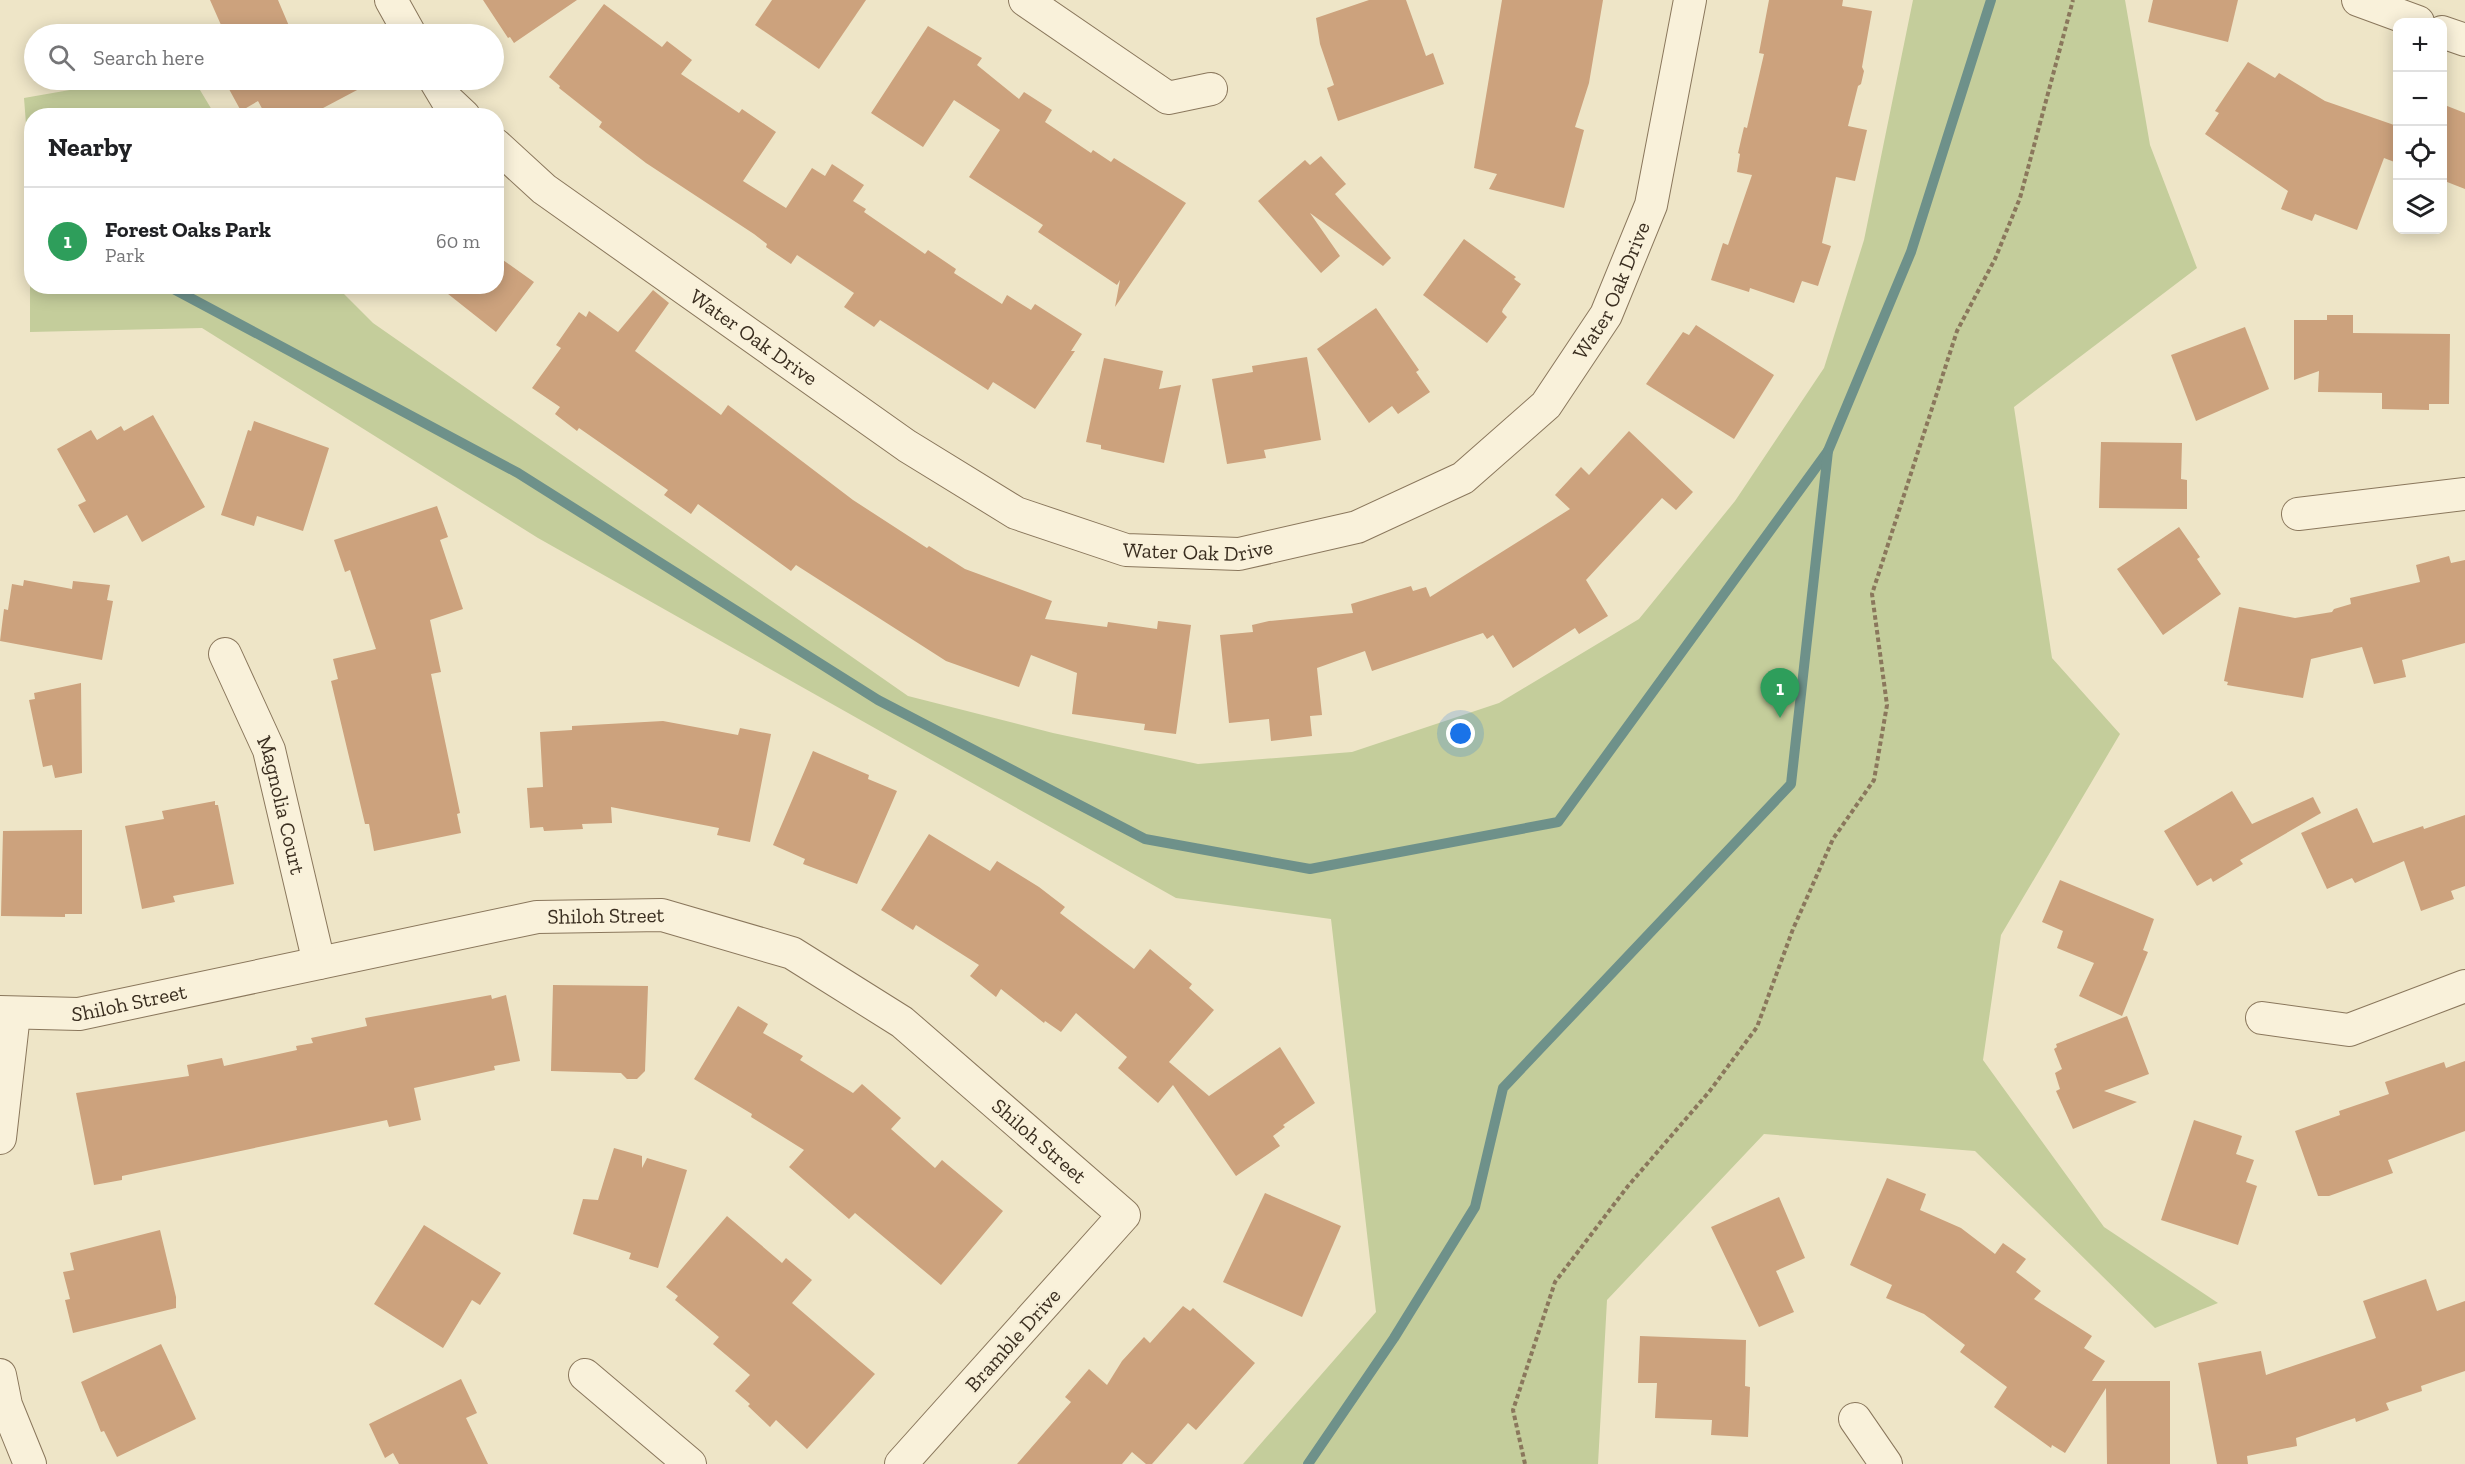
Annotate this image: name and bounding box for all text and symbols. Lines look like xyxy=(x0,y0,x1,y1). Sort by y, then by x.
map controls xyxy=(2393,18,2447,234)
button: + xyxy=(2393,18,2447,72)
search box xyxy=(24,24,504,90)
icon: search xyxy=(45,41,78,74)
text: Search here xyxy=(93,44,204,71)
button: − xyxy=(2393,72,2447,126)
button: locate xyxy=(2393,126,2447,180)
text: Nearby xyxy=(48,131,132,163)
button: layers xyxy=(2393,180,2447,234)
text: Forest Oaks Park xyxy=(105,216,271,243)
street label: Water Oak Drive xyxy=(1567,218,1655,364)
text: 1 xyxy=(63,229,72,253)
text: 60 m xyxy=(436,229,480,253)
text: Park xyxy=(105,243,145,267)
street label: Water Oak Drive xyxy=(685,283,823,391)
street label: Water Oak Drive xyxy=(1123,534,1275,566)
pin: 1 xyxy=(1760,668,1800,718)
your location xyxy=(1446,719,1475,748)
street label: Magnolia Court xyxy=(252,731,311,877)
street label: Shiloh Street xyxy=(547,902,665,929)
street label: Shiloh Street xyxy=(71,979,189,1026)
street label: Shiloh Street xyxy=(987,1093,1092,1189)
street label: Bramble Drive xyxy=(960,1283,1066,1397)

